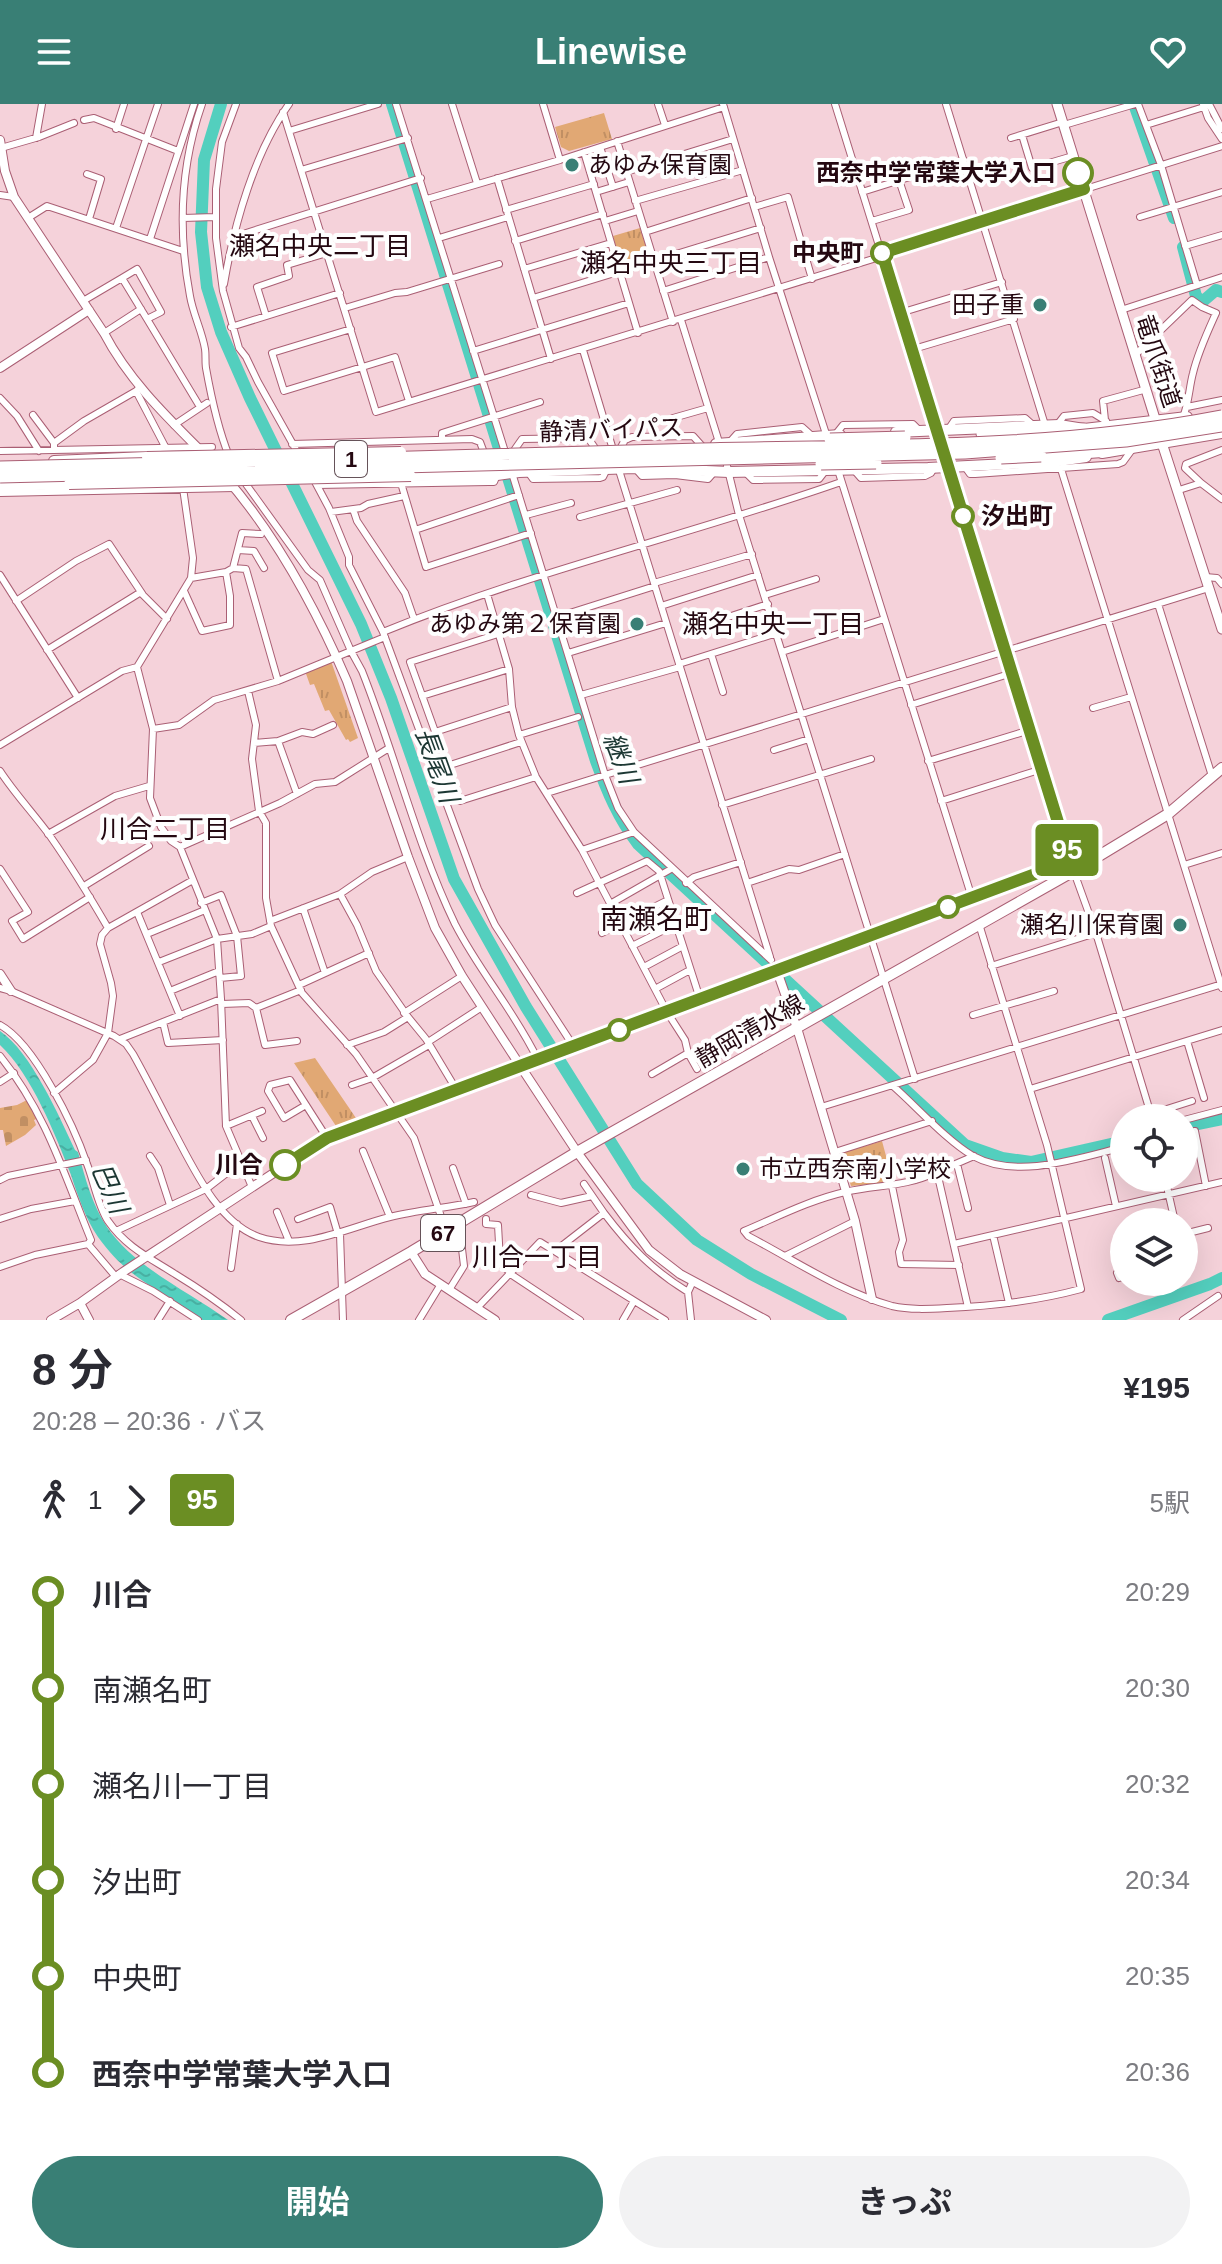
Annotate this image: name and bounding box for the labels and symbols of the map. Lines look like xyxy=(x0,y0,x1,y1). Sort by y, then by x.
place label: あゆみ保育園 xyxy=(588,151,732,178)
marker: あゆみ保育園 xyxy=(563,156,581,174)
marker: 西奈中学常葉大学入口 xyxy=(1063,158,1093,188)
place label: 西奈中学常葉大学入口 xyxy=(816,159,1056,186)
district label: 瀬名中央二丁目 xyxy=(229,231,411,261)
place label: 中央町 xyxy=(792,239,864,266)
marker: 中央町 xyxy=(871,242,893,264)
district label: 瀬名中央三丁目 xyxy=(580,248,762,278)
place label: 田子重 xyxy=(952,291,1024,318)
marker: 田子重 xyxy=(1031,296,1049,314)
street label: 竜爪街道 xyxy=(1131,311,1186,411)
street label: 静清バイパス xyxy=(539,414,683,445)
road number: 1 xyxy=(335,441,367,477)
place label: 汐出町 xyxy=(981,502,1053,529)
marker: 汐出町 xyxy=(952,505,974,527)
district label: 瀬名中央一丁目 xyxy=(682,609,864,639)
place label: あゆみ第２保育園 xyxy=(429,610,621,637)
marker: あゆみ第２保育園 xyxy=(628,615,646,633)
water label: 長尾川 xyxy=(410,723,465,810)
water label: 継川 xyxy=(598,728,645,790)
district label: 川合二丁目 xyxy=(100,814,230,844)
line badge: 95 xyxy=(1031,824,1103,876)
unlabelled marker xyxy=(937,896,959,918)
district label: 南瀬名町 xyxy=(600,904,712,935)
place label: 瀬名川保育園 xyxy=(1020,911,1164,938)
marker: 瀬名川保育園 xyxy=(1171,916,1189,934)
street label: 静岡清水線 xyxy=(691,989,808,1072)
unlabelled marker xyxy=(608,1019,630,1041)
marker: 川合 xyxy=(270,1150,300,1180)
place label: 川合 xyxy=(215,1151,263,1178)
place label: 市立西奈南小学校 xyxy=(759,1155,951,1182)
water label: 巴川 xyxy=(86,1158,135,1221)
marker: 市立西奈南小学校 xyxy=(734,1160,752,1178)
road number: 67 xyxy=(421,1215,465,1251)
district label: 川合一丁目 xyxy=(472,1242,602,1272)

